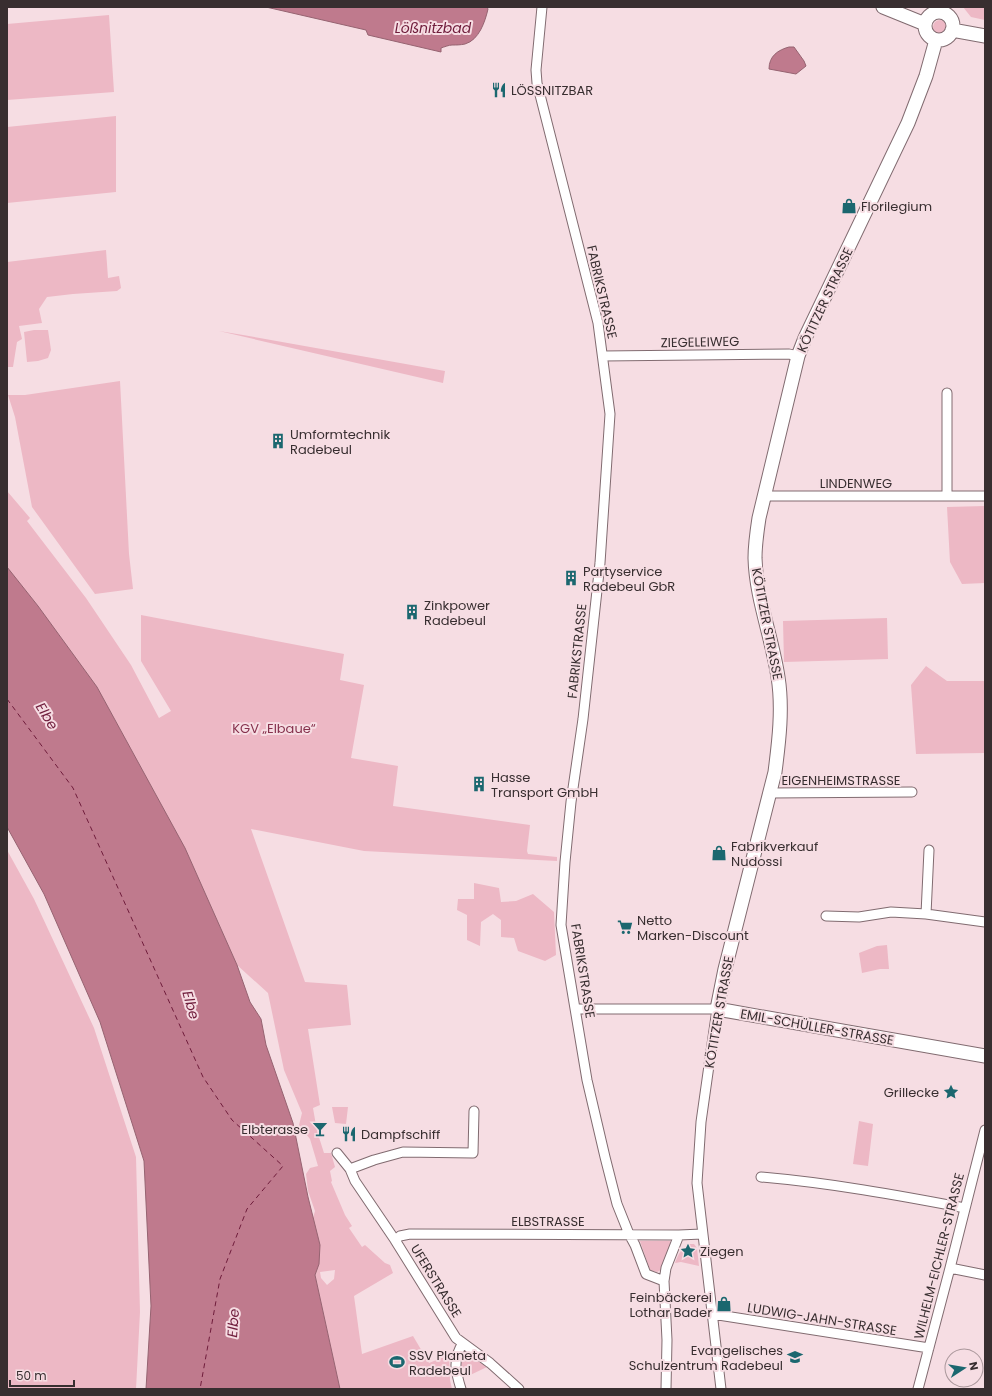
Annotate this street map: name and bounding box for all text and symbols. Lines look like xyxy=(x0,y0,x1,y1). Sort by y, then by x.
water label: Lößnitzbad xyxy=(395,18,472,38)
restaurant icon: LÖSSNITZBAR xyxy=(490,81,508,99)
place label: LÖSSNITZBAR xyxy=(511,81,593,100)
shop icon: Florilegium xyxy=(840,197,858,215)
place label: Florilegium xyxy=(861,197,932,216)
street label: FABRIKSTRASSE xyxy=(582,243,622,341)
street label: KÖTITZER STRASSE xyxy=(792,245,858,355)
street label: ZIEGELEIWEG xyxy=(661,332,739,352)
place label: Umformtechnik Radebeul xyxy=(290,425,391,459)
building icon: Umformtechnik Radebeul xyxy=(269,432,287,450)
street label: LINDENWEG xyxy=(820,474,892,493)
place label: Partyservice Radebeul GbR xyxy=(583,562,675,596)
street label: KÖTITZER STRASSE xyxy=(747,566,787,682)
building icon: Partyservice Radebeul GbR xyxy=(562,569,580,587)
place label: Zinkpower Radebeul xyxy=(424,596,490,630)
building icon: Zinkpower Radebeul xyxy=(403,603,421,621)
street label: FABRIKSTRASSE xyxy=(563,603,591,699)
water label: Elbe xyxy=(31,698,63,734)
park label: KGV „Elbaue“ xyxy=(232,719,316,738)
place label: Hasse Transport GmbH xyxy=(491,768,598,802)
street label: EIGENHEIMSTRASSE xyxy=(781,771,901,790)
building icon: Hasse Transport GmbH xyxy=(470,775,488,793)
place label: Fabrikverkauf Nudossi xyxy=(731,837,818,871)
shop icon: Fabrikverkauf Nudossi xyxy=(710,844,728,862)
place label: Netto Marken-Discount xyxy=(637,911,749,945)
supermarket icon: Netto Marken-Discount xyxy=(616,918,634,936)
street label: FABRIKSTRASSE xyxy=(566,922,600,1020)
street label: KÖTITZER STRASSE xyxy=(700,954,738,1070)
water label: Elbe xyxy=(177,988,205,1022)
street label: EMIL-SCHÜLLER-STRASSE xyxy=(739,1004,895,1050)
place label: Grillecke xyxy=(884,1083,939,1102)
place icon: Grillecke xyxy=(942,1083,960,1101)
place label: Elbterasse xyxy=(241,1120,308,1139)
bar icon: Elbterasse xyxy=(311,1120,329,1138)
restaurant icon: Dampfschiff xyxy=(340,1125,358,1143)
place label: Dampfschiff xyxy=(361,1125,440,1144)
street label: WILHELM-EICHLER-STRASSE xyxy=(909,1171,969,1341)
street label: ELBSTRASSE xyxy=(511,1212,585,1231)
street label: UFERSTRASSE xyxy=(406,1241,466,1321)
place icon: Ziegen xyxy=(679,1242,697,1260)
place label: Ziegen xyxy=(700,1242,743,1261)
place label: Feinbäckerei Lothar Bader xyxy=(629,1288,712,1322)
shop icon: Feinbäckerei Lothar Bader xyxy=(715,1295,733,1313)
street label: LUDWIG-JAHN-STRASSE xyxy=(746,1298,898,1340)
water label: Elbe xyxy=(222,1308,244,1338)
place label: Evangelisches Schulzentrum Radebeul xyxy=(629,1341,783,1375)
place label: SSV Planeta Radebeul xyxy=(409,1346,486,1380)
school or university icon: Evangelisches Schulzentrum Radebeul xyxy=(786,1348,804,1366)
north arrow xyxy=(944,1348,984,1388)
sports icon: SSV Planeta Radebeul xyxy=(388,1353,406,1371)
text: N xyxy=(965,1360,982,1372)
scale bar xyxy=(10,1362,74,1388)
text: 50 m xyxy=(16,1367,47,1384)

